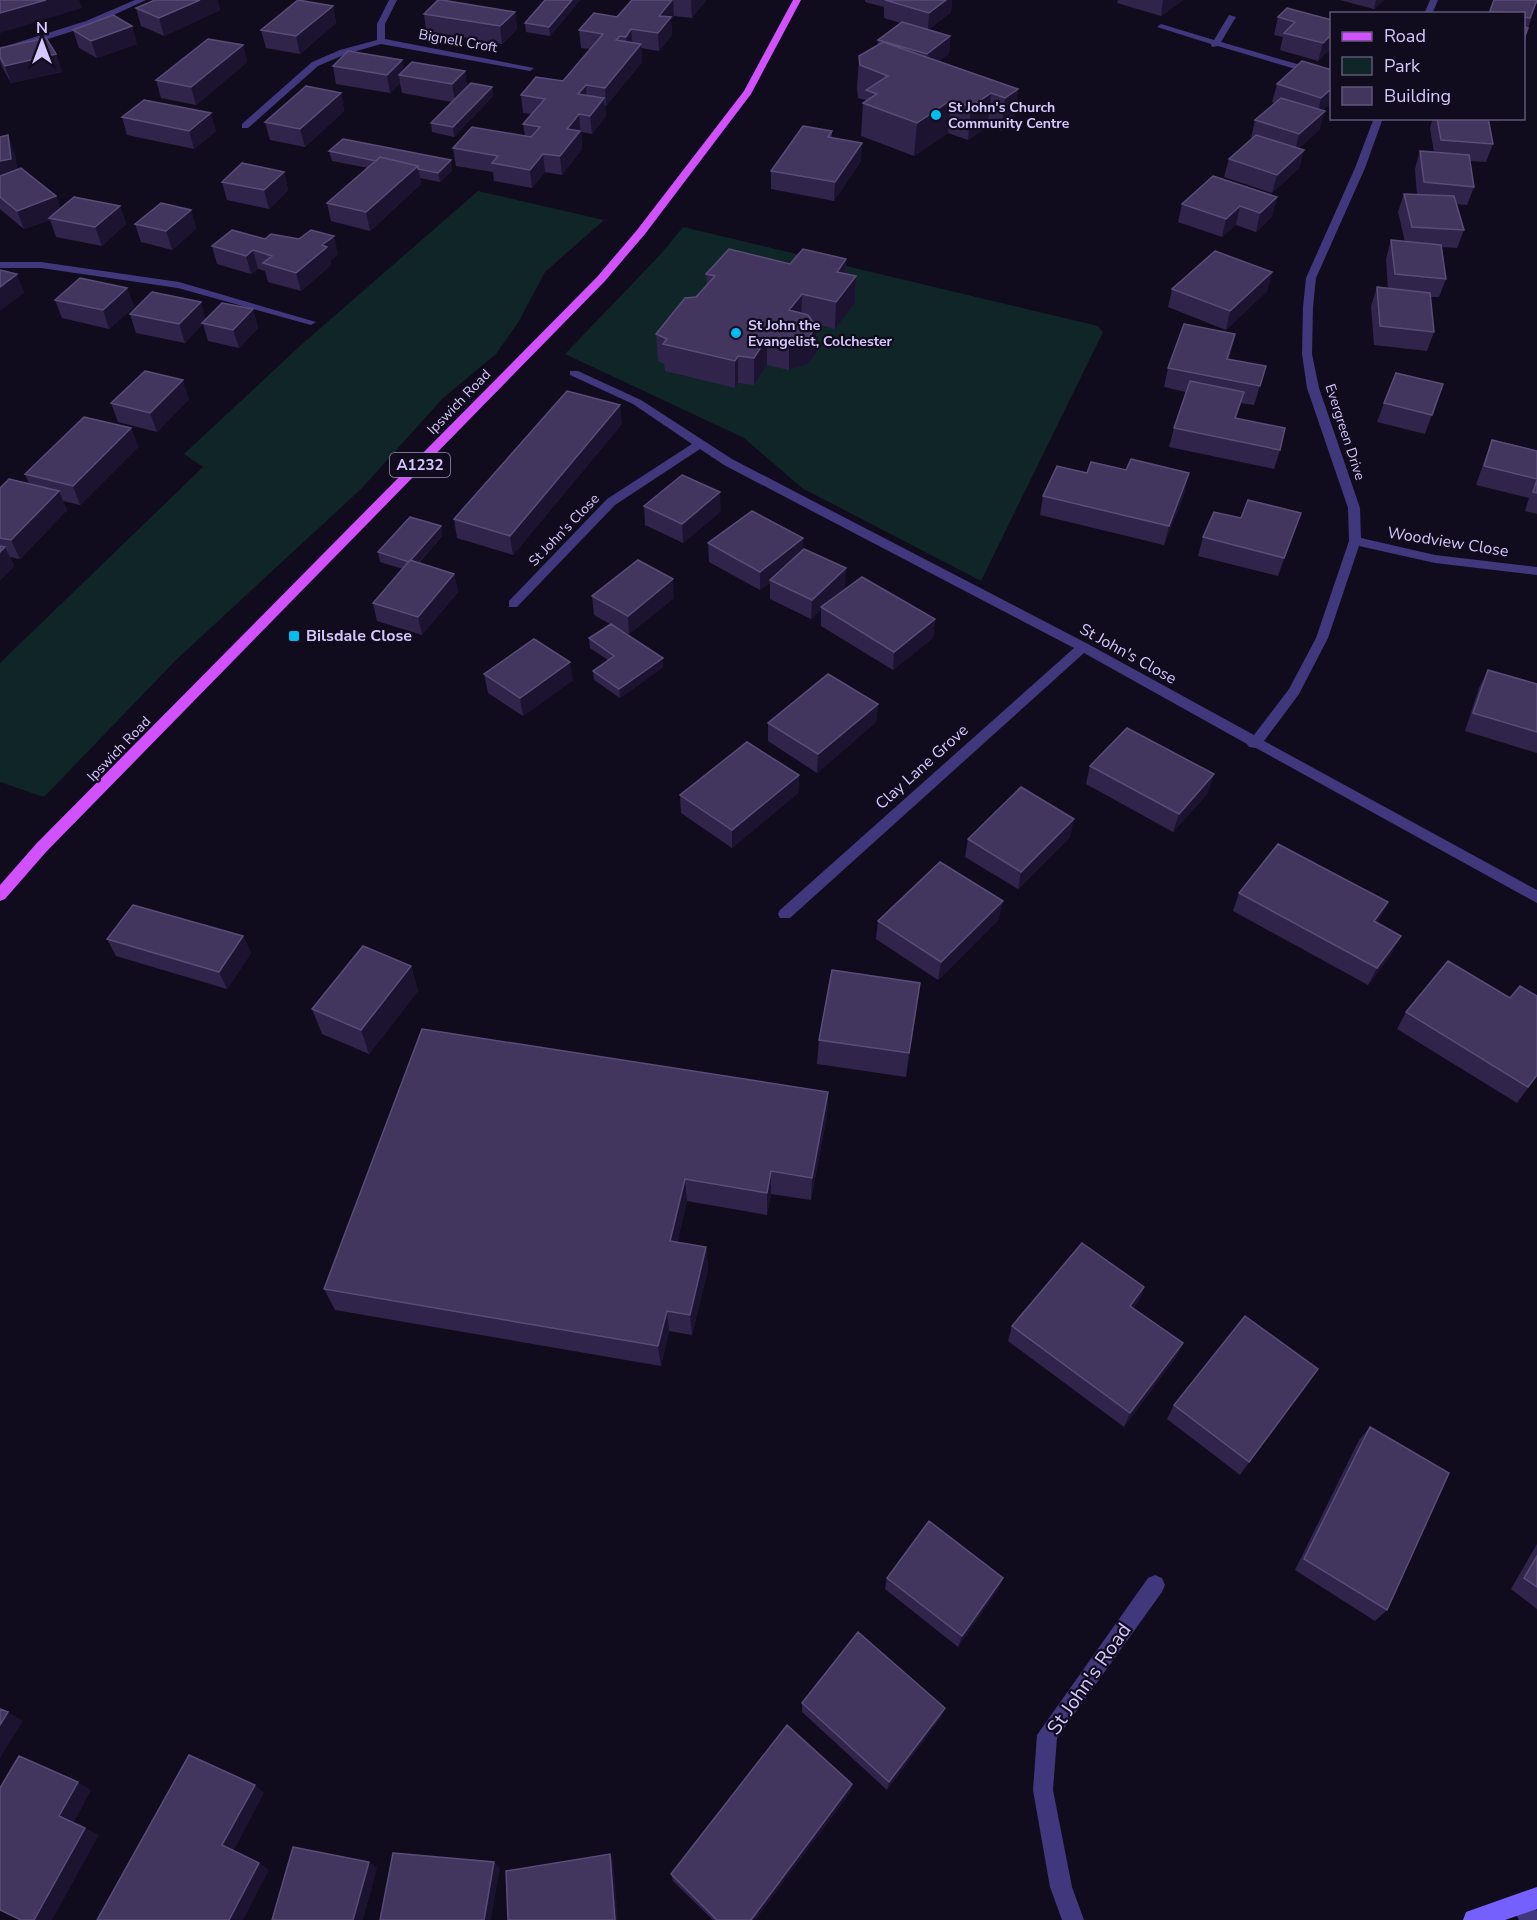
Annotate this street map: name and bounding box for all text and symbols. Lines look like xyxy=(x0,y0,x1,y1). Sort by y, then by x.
north arrow xyxy=(12,12,72,72)
legend xyxy=(1330,12,1525,120)
text: N xyxy=(36,17,48,39)
text: Road xyxy=(1384,24,1426,48)
street label: Bignell Croft xyxy=(417,25,499,57)
text: Park xyxy=(1384,54,1421,78)
text: Building xyxy=(1384,84,1451,108)
place label: St John's Church Community Centre xyxy=(948,98,1070,133)
marker: St John's Church Community Centre xyxy=(929,108,943,122)
place label: St John the Evangelist, Colchester xyxy=(748,316,893,351)
marker: St John the Evangelist, Colchester xyxy=(729,326,743,340)
street label: Ipswich Road xyxy=(423,365,495,439)
street label: Evergreen Drive xyxy=(1320,381,1370,483)
road number: A1232 xyxy=(390,453,450,477)
street label: St John's Close xyxy=(524,490,604,570)
street label: Woodview Close xyxy=(1386,522,1510,562)
street label: St John's Close xyxy=(1076,618,1180,690)
place label: Bilsdale Close xyxy=(306,625,412,647)
marker: Bilsdale Close xyxy=(287,629,301,643)
street label: Ipswich Road xyxy=(83,712,155,786)
street label: Clay Lane Grove xyxy=(871,719,973,815)
street label: St John's Road xyxy=(1041,1618,1137,1740)

